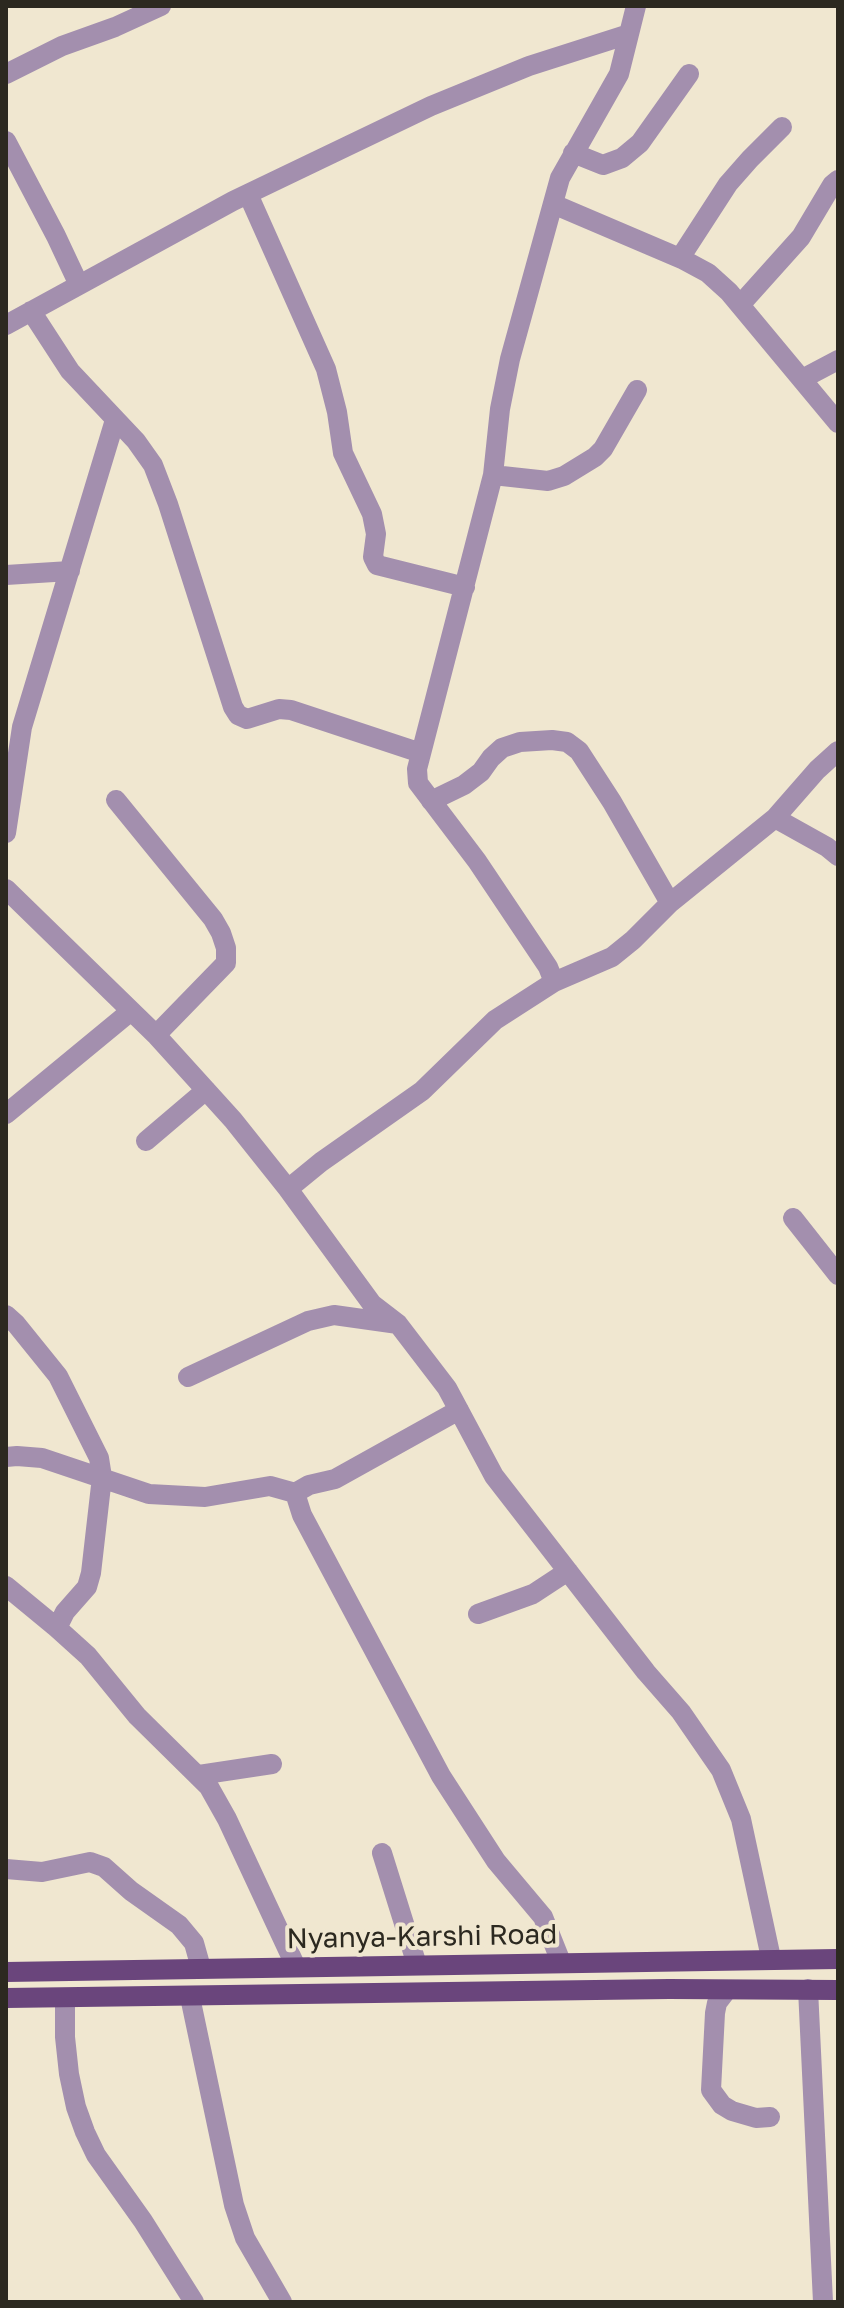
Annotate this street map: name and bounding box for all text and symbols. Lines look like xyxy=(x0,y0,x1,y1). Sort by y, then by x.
street label: Nyanya-Karshi Road xyxy=(286,1918,558,1956)

